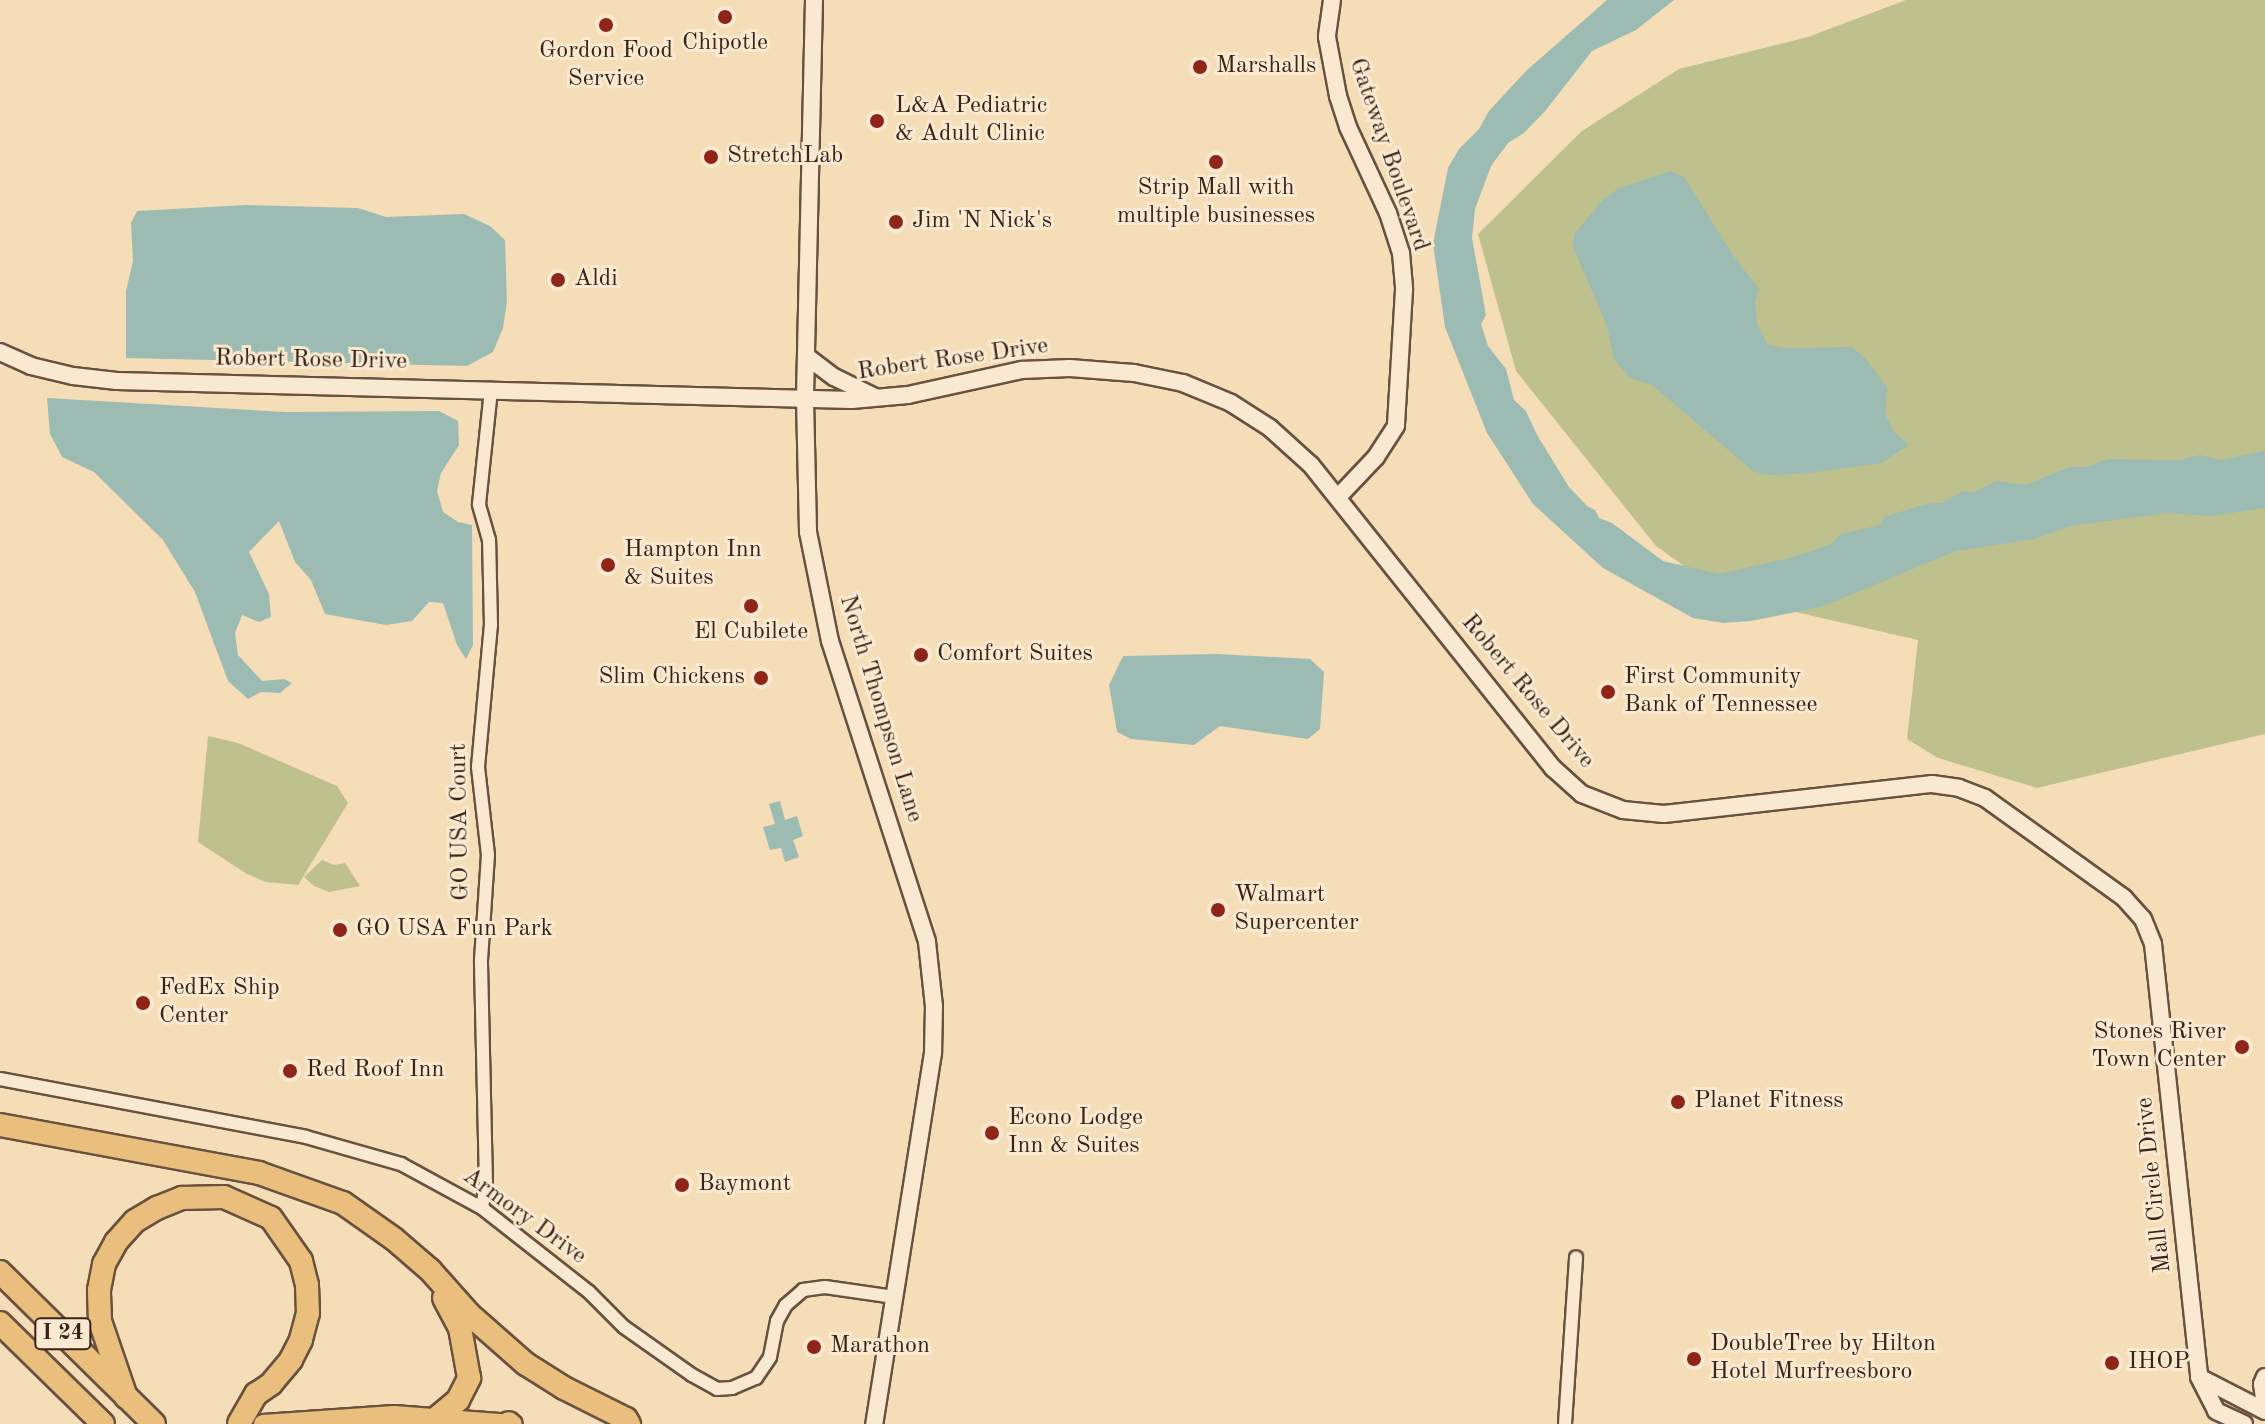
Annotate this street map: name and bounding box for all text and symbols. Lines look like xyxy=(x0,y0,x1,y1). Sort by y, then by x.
marker: Chipotle xyxy=(716,8,734,26)
marker: Gordon Food Service xyxy=(597,16,615,34)
place label: Chipotle xyxy=(682,30,768,58)
place label: Gordon Food Service xyxy=(539,38,673,94)
place label: Marshalls xyxy=(1216,53,1317,81)
street label: Gateway Boulevard xyxy=(1341,55,1435,255)
marker: Marshalls xyxy=(1191,58,1209,76)
place label: L&A Pediatric & Adult Clinic xyxy=(895,93,1047,149)
marker: L&A Pediatric & Adult Clinic xyxy=(866,110,888,132)
place label: StretchLab xyxy=(727,143,843,171)
marker: StretchLab xyxy=(702,148,720,166)
marker: Strip Mall with multiple businesses xyxy=(1207,153,1225,171)
place label: Strip Mall with multiple businesses xyxy=(1117,175,1315,231)
place label: Jim 'N Nick's xyxy=(912,208,1052,236)
marker: Jim 'N Nick's xyxy=(887,213,905,231)
place label: Aldi xyxy=(574,266,618,294)
marker: Aldi xyxy=(549,271,567,289)
street label: Robert Rose Drive xyxy=(856,332,1050,388)
street label: Robert Rose Drive xyxy=(215,345,407,377)
place label: Hampton Inn & Suites xyxy=(624,537,762,593)
marker: Hampton Inn & Suites xyxy=(599,556,617,574)
street label: North Thompson Lane xyxy=(832,592,928,826)
marker: El Cubilete xyxy=(742,597,760,615)
street label: Robert Rose Drive xyxy=(1454,609,1600,775)
place label: El Cubilete xyxy=(694,619,808,647)
place label: Comfort Suites xyxy=(937,641,1093,669)
marker: Comfort Suites xyxy=(912,646,930,664)
place label: Slim Chickens xyxy=(598,664,745,692)
place label: First Community Bank of Tennessee xyxy=(1624,664,1818,720)
marker: Slim Chickens xyxy=(752,669,770,687)
marker: First Community Bank of Tennessee xyxy=(1599,683,1617,701)
street label: GO USA Court xyxy=(445,743,477,901)
place label: Walmart Supercenter xyxy=(1234,882,1359,938)
marker: Walmart Supercenter xyxy=(1209,901,1227,919)
place label: GO USA Fun Park xyxy=(356,916,553,944)
marker: GO USA Fun Park xyxy=(331,921,349,939)
place label: FedEx Ship Center xyxy=(159,975,280,1031)
marker: FedEx Ship Center xyxy=(134,994,152,1012)
place label: Stones River Town Center xyxy=(2091,1019,2226,1075)
marker: Stones River Town Center xyxy=(2233,1038,2251,1056)
place label: Red Roof Inn xyxy=(306,1057,444,1085)
marker: Red Roof Inn xyxy=(281,1062,299,1080)
place label: Planet Fitness xyxy=(1694,1088,1844,1116)
marker: Planet Fitness xyxy=(1669,1093,1687,1111)
street label: Mall Circle Drive xyxy=(2131,1096,2179,1274)
place label: Econo Lodge Inn & Suites xyxy=(1008,1105,1143,1161)
marker: Econo Lodge Inn & Suites xyxy=(983,1124,1001,1142)
street label: Armory Drive xyxy=(456,1162,592,1272)
place label: Baymont xyxy=(698,1171,791,1199)
marker: Baymont xyxy=(673,1176,691,1194)
road number: I 24 xyxy=(33,1316,93,1352)
place label: DoubleTree by Hilton Hotel Murfreesboro xyxy=(1710,1331,1936,1387)
place label: Marathon xyxy=(830,1333,930,1361)
marker: Marathon xyxy=(805,1338,823,1356)
place label: IHOP xyxy=(2128,1349,2189,1377)
marker: DoubleTree by Hilton Hotel Murfreesboro xyxy=(1685,1350,1703,1368)
marker: IHOP xyxy=(2103,1354,2121,1372)

